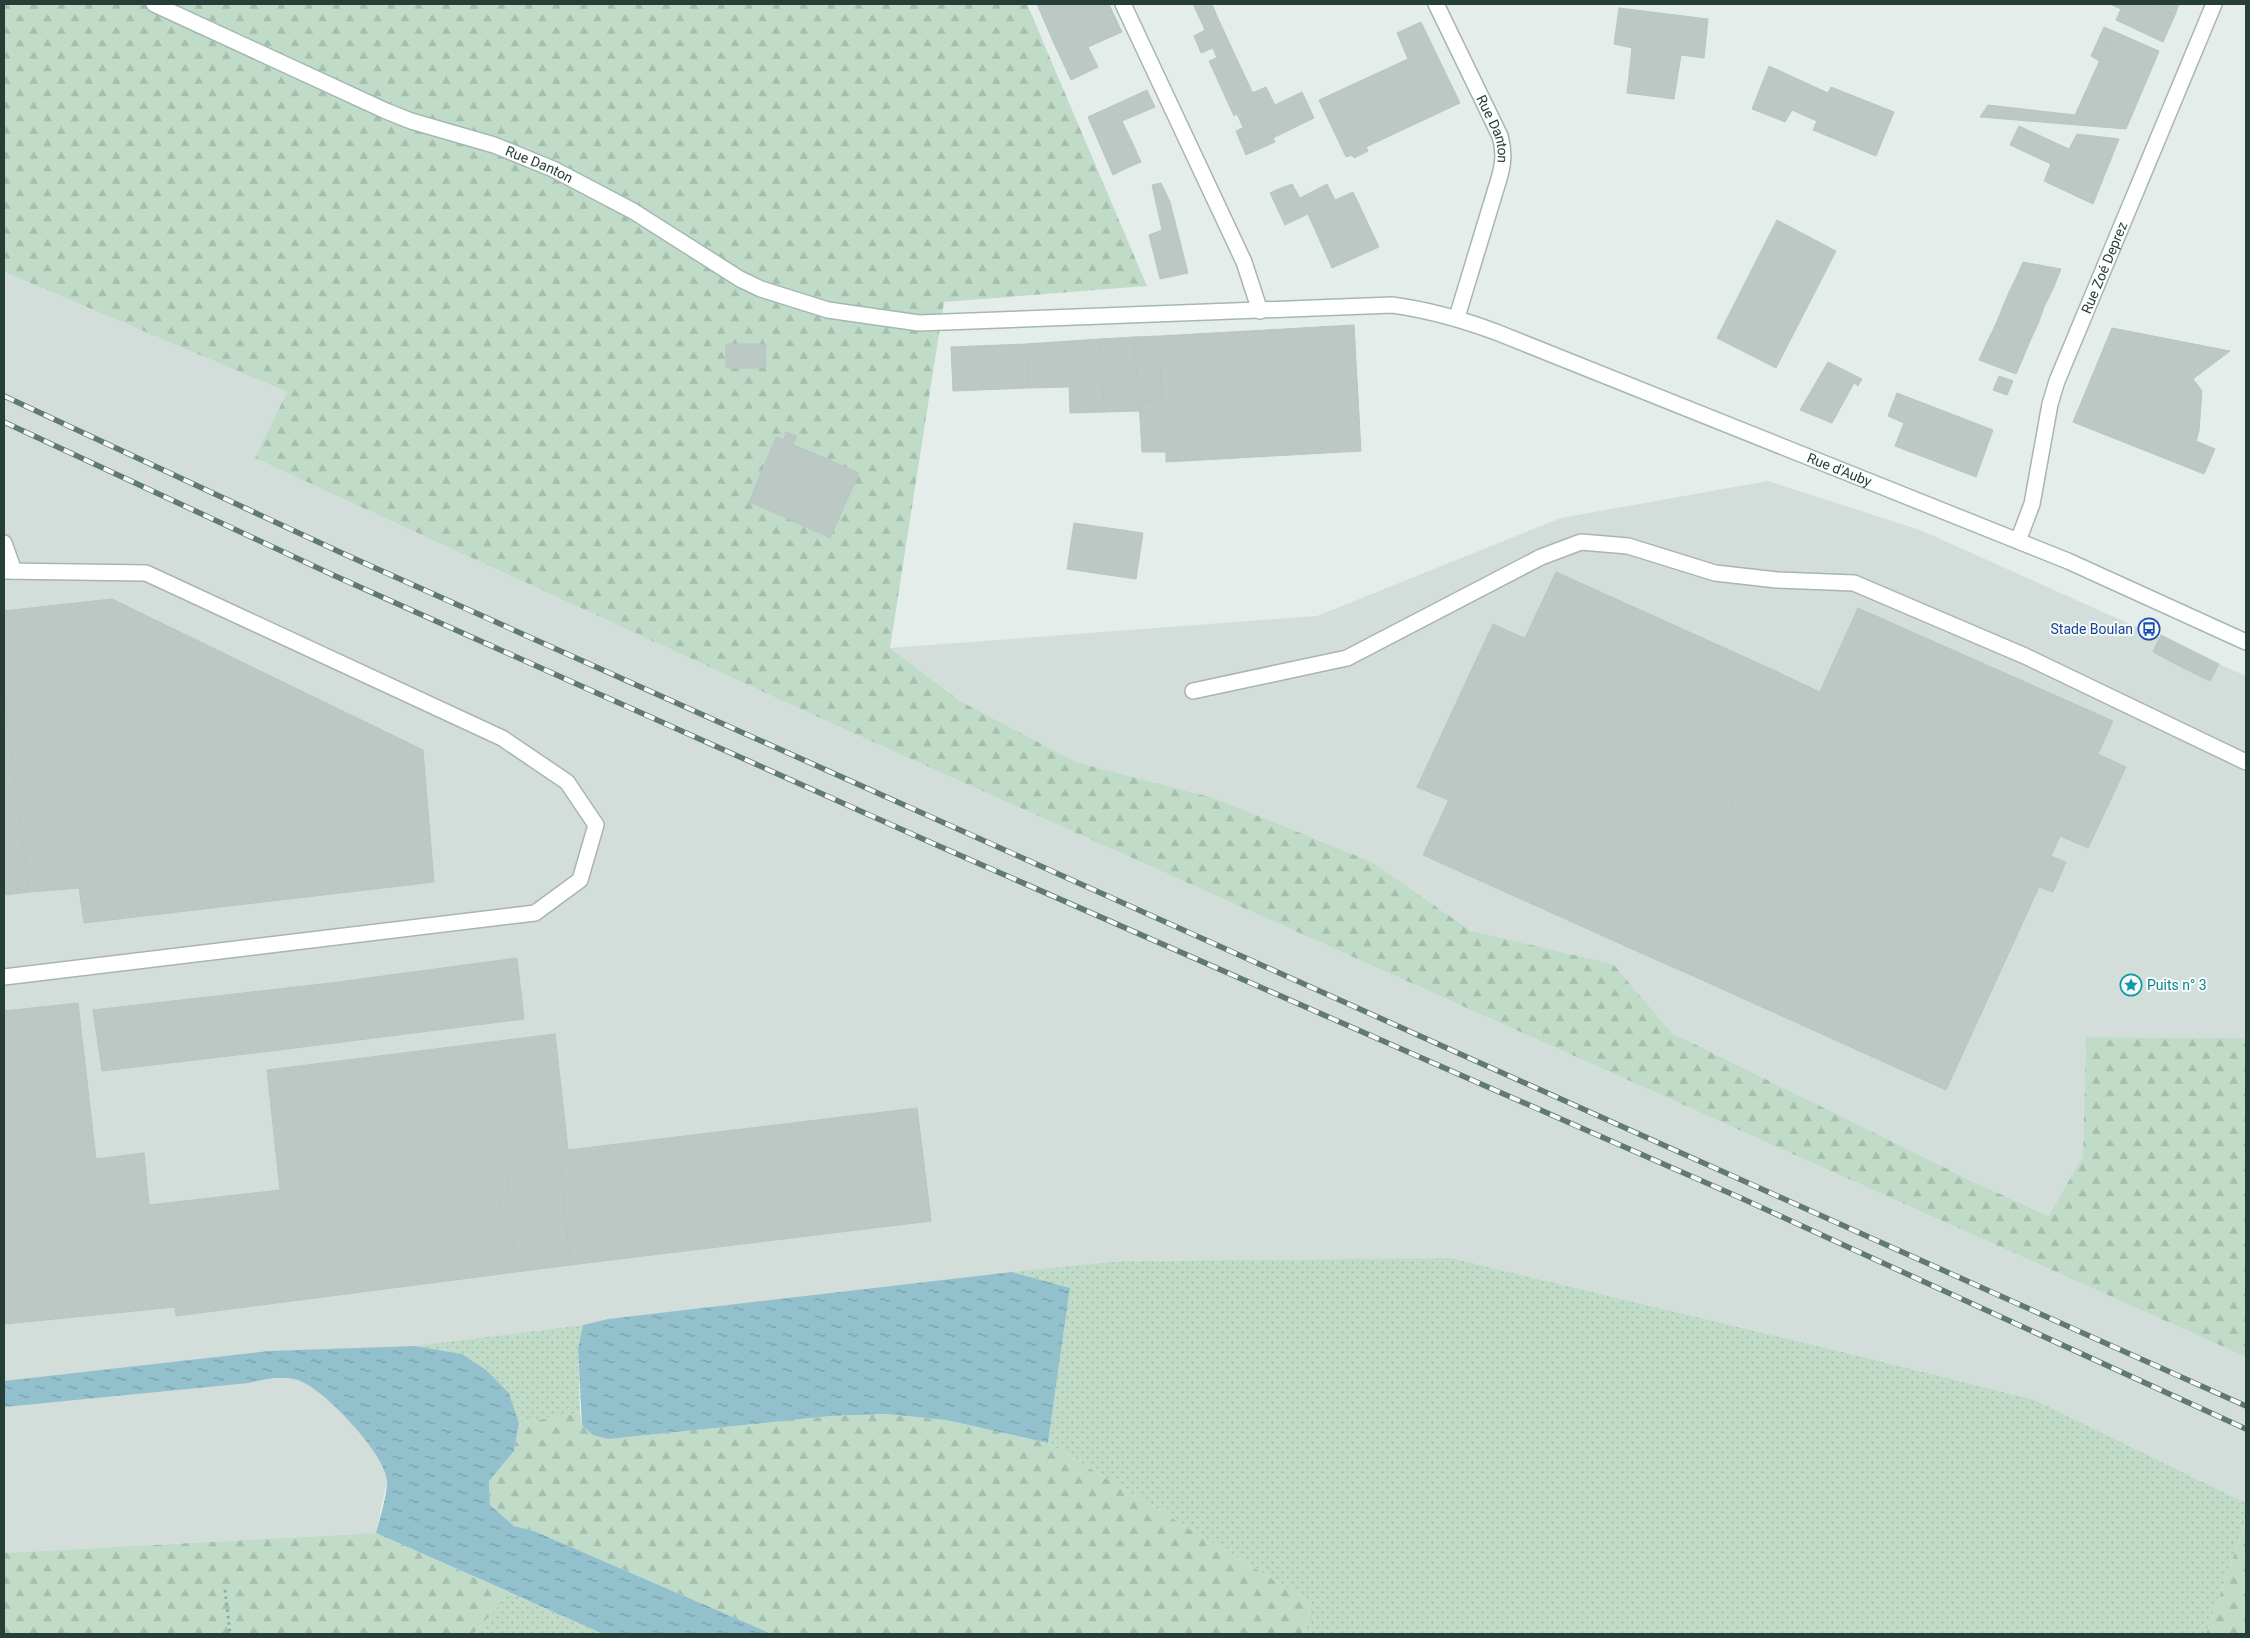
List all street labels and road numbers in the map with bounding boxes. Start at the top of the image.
street label: Rue Danton [1473,92,1511,164]
street label: Rue Danton [503,143,576,186]
street label: Rue Zoé Deprez [2078,219,2130,316]
street label: Rue d'Auby [1805,449,1874,490]

